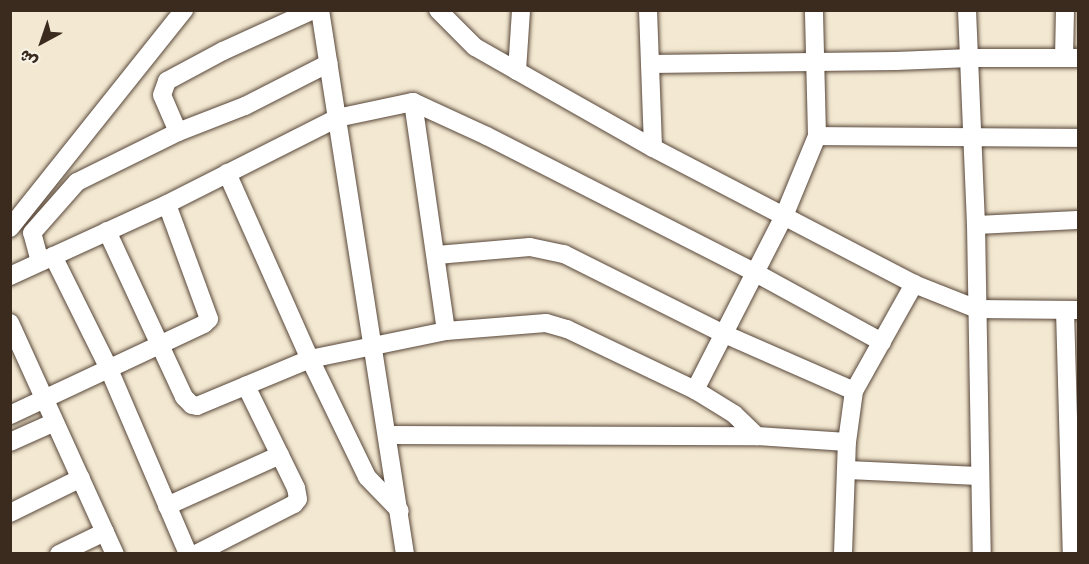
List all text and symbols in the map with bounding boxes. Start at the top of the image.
north arrow [12,12,72,72]
text: ش [17,43,43,69]

